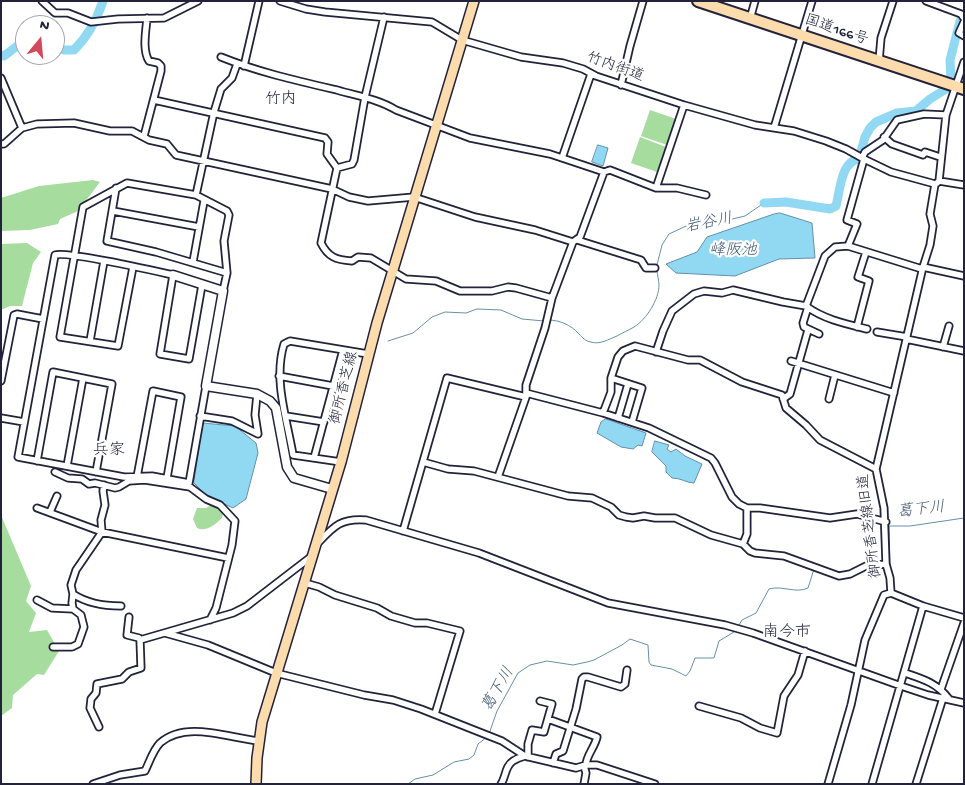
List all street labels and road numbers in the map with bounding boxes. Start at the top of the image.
street label: 国道166号 [802,12,870,50]
street label: 竹内街道 [584,49,646,87]
street label: 御所香芝線 [327,349,363,427]
street label: 御所香芝線旧道 [856,473,886,579]

